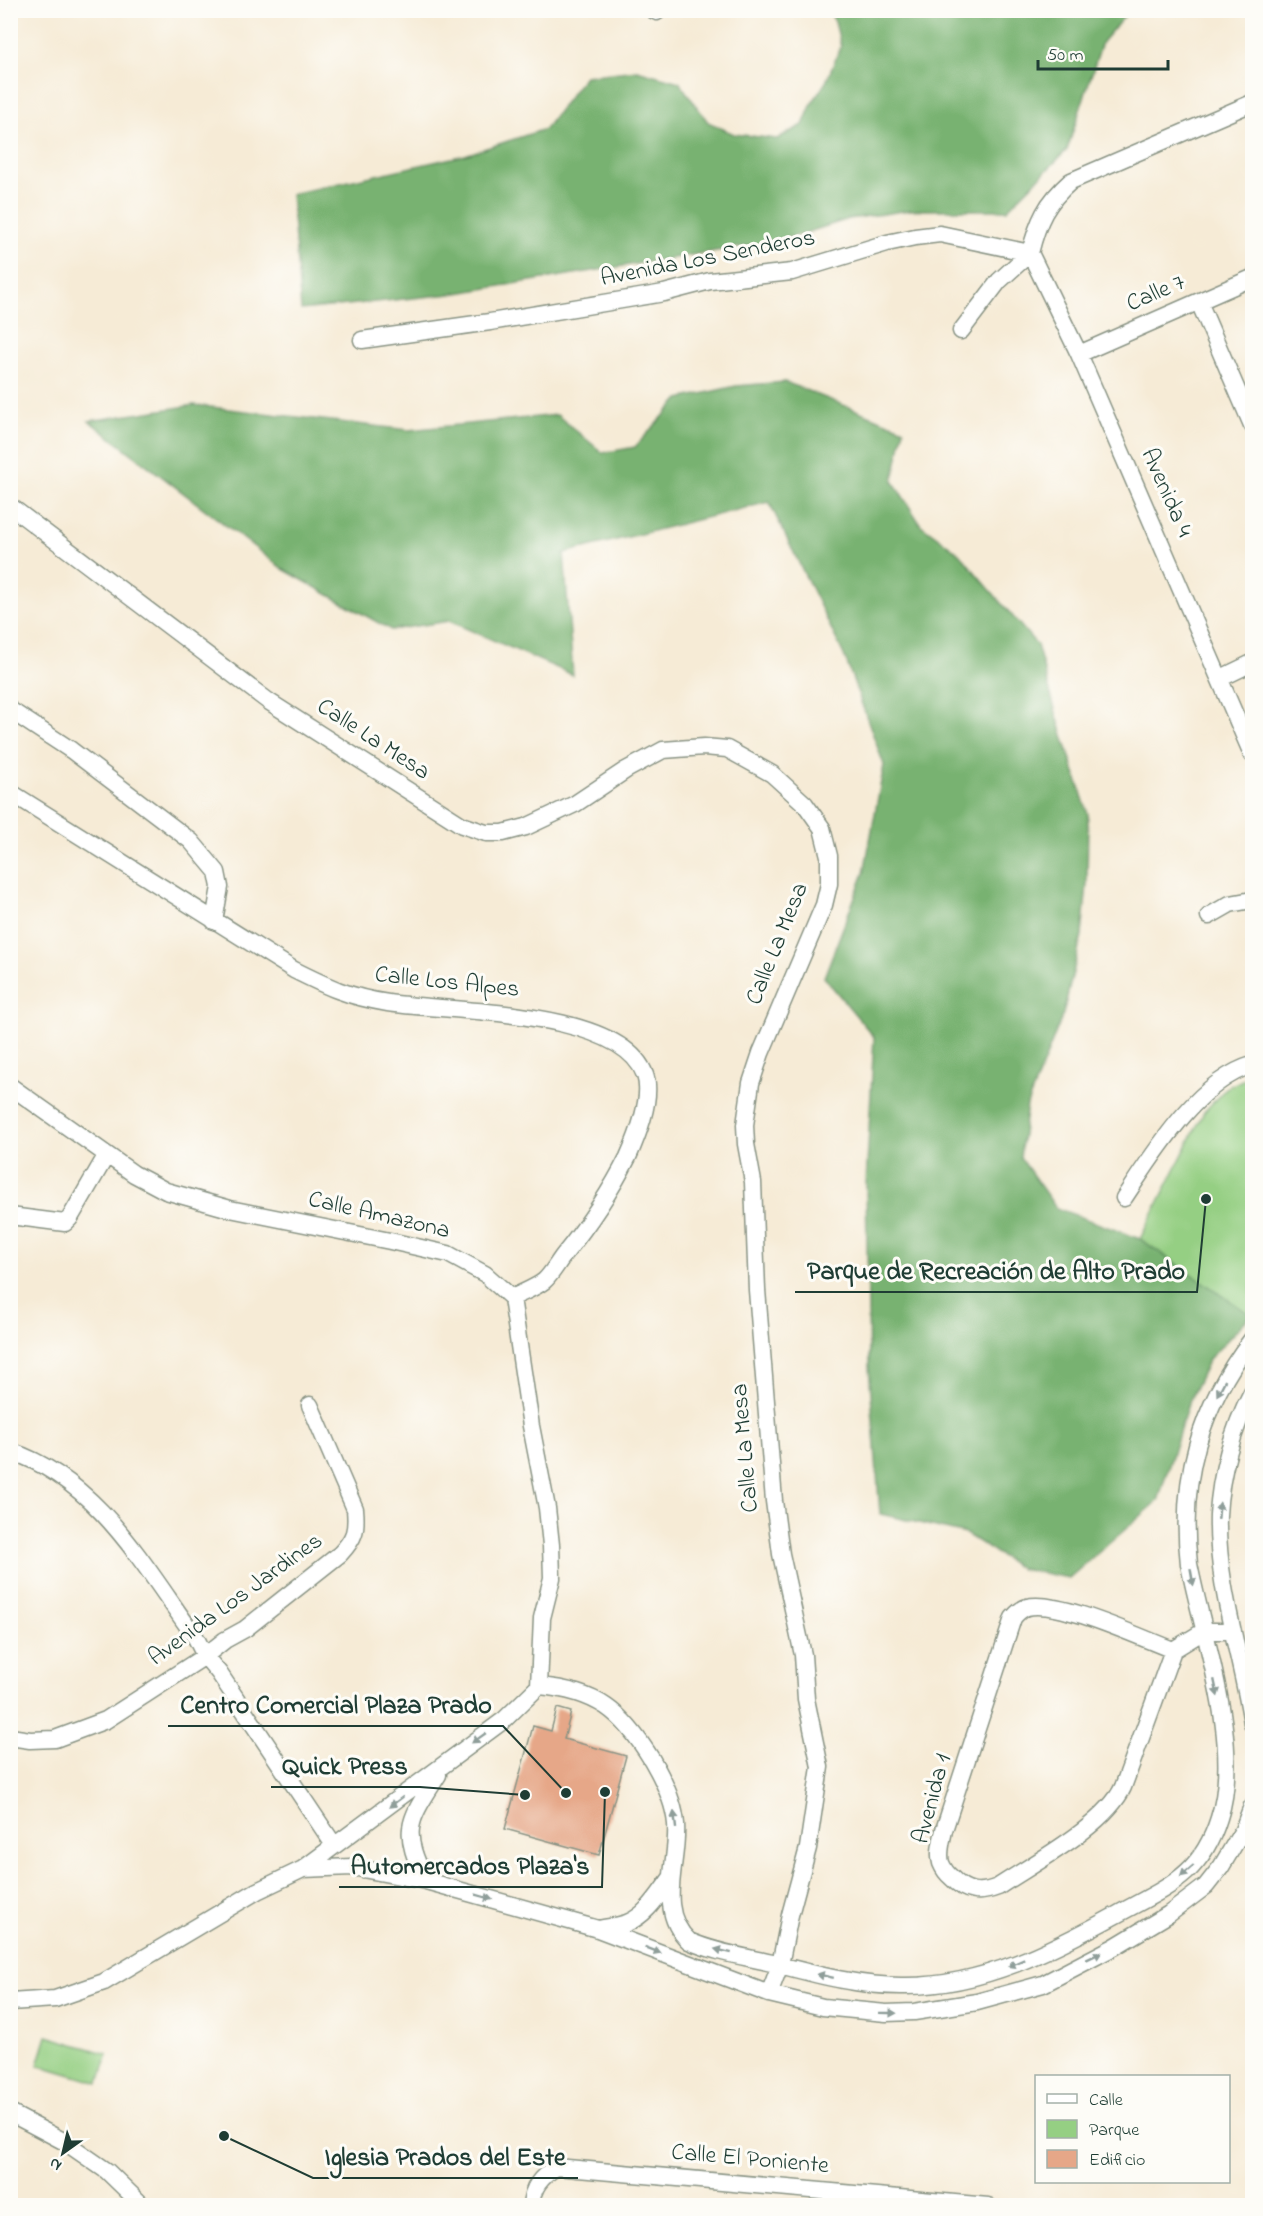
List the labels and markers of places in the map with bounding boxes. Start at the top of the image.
callout: Parque de Recreación de Alto Prado [795,1248,1197,1292]
callout: Centro Comercial Plaza Prado [168,1682,503,1726]
callout: Quick Press [271,1743,420,1787]
callout: Automercados Plaza's [339,1843,602,1887]
callout: Iglesia Prados del Este [313,2134,578,2178]

